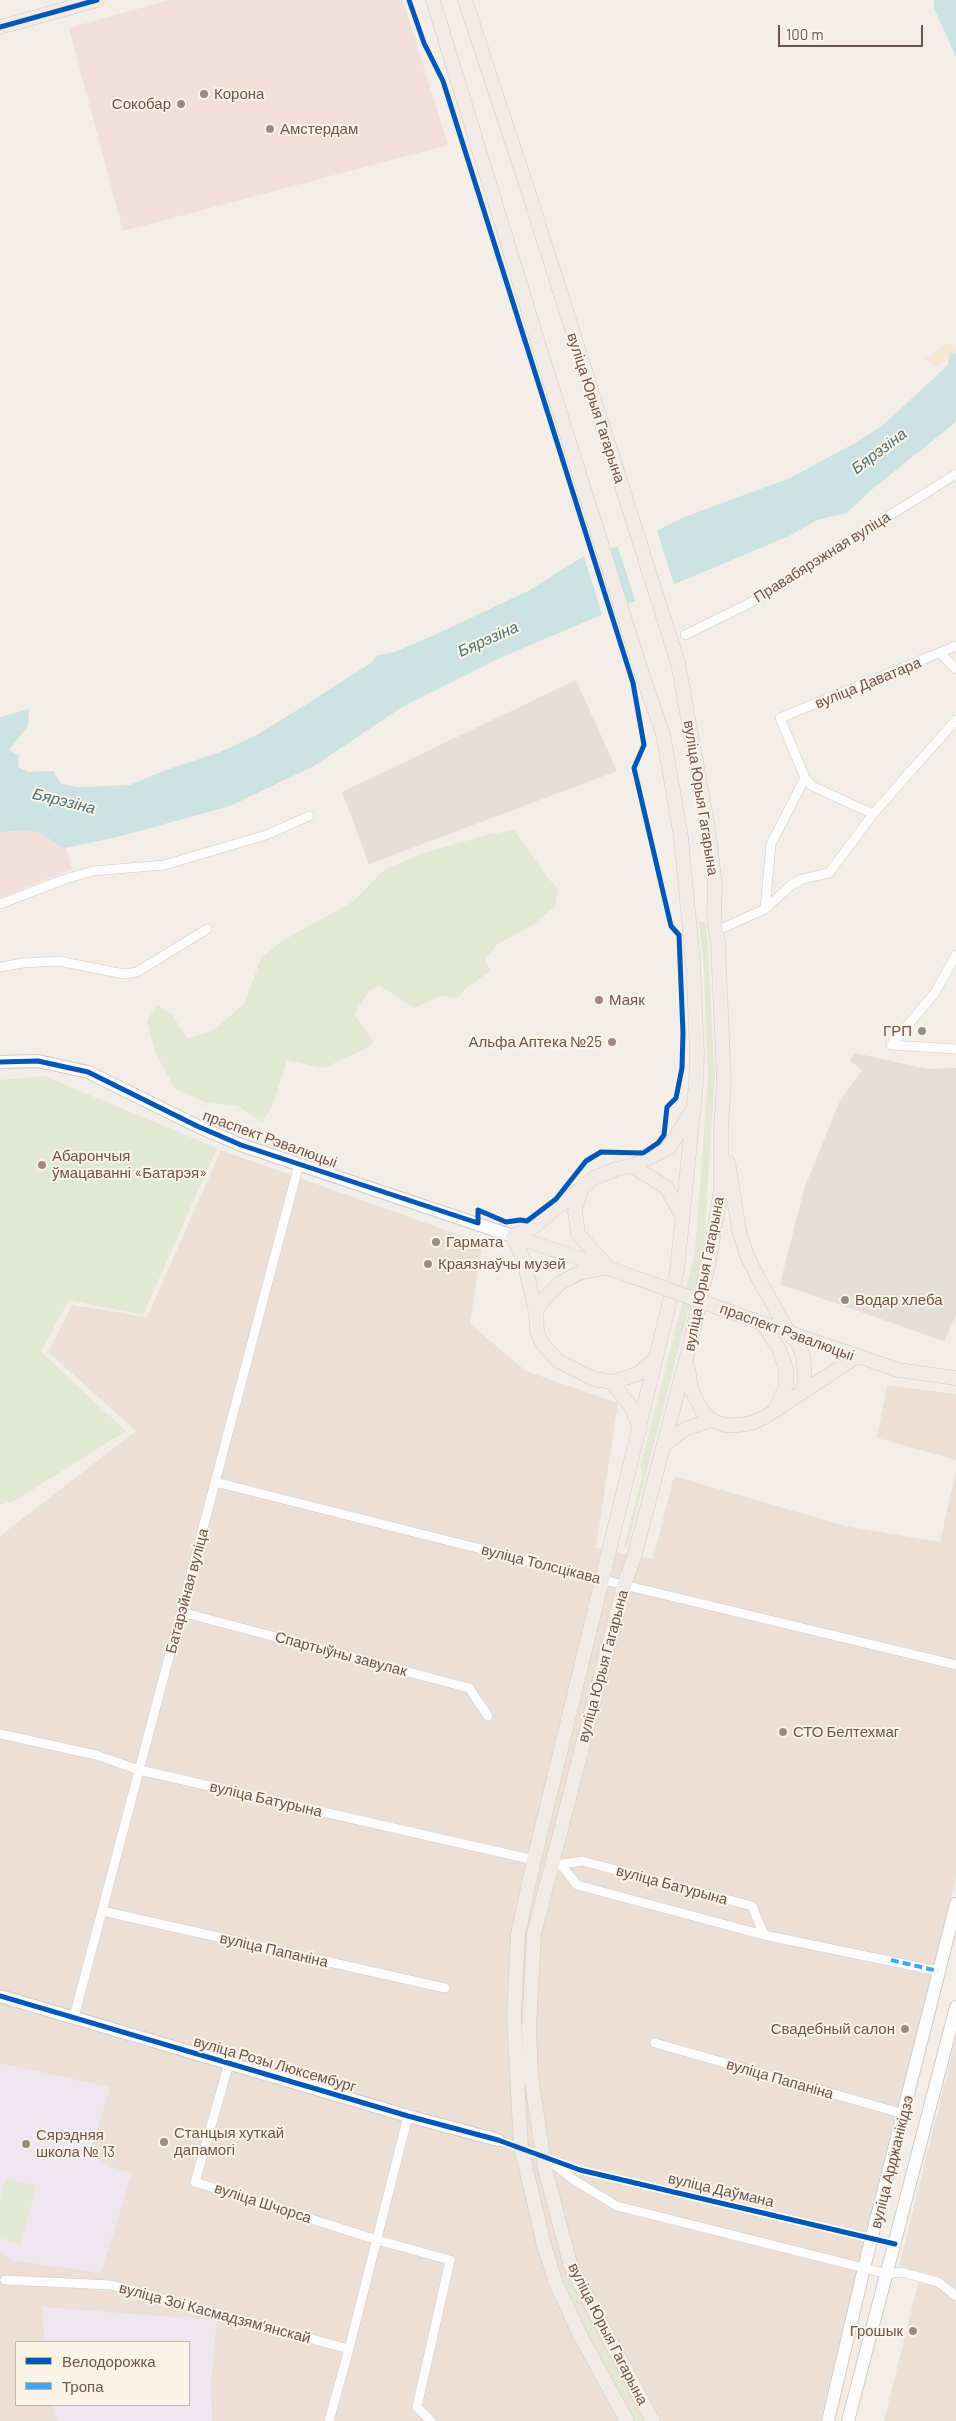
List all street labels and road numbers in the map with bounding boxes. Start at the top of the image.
street label: вуліца Юрыя Гагарына [563,331,629,485]
street label: Правабярэжная вуліца [750,508,894,606]
street label: вуліца Даватара [812,654,924,712]
street label: вуліца Юрыя Гагарына [680,719,722,877]
street label: праспект Рэвалюцыі [200,1106,340,1172]
street label: вуліца Юрыя Гагарына [680,1195,728,1353]
street label: праспект Рэвалюцыі [717,1299,857,1365]
street label: Батарэйная вуліца [162,1526,212,1656]
street label: вуліца Толсцікава [479,1540,603,1588]
street label: вуліца Юрыя Гагарына [574,1588,632,1744]
street label: Спартыўны завулак [273,1628,409,1680]
street label: вуліца Батурына [208,1777,324,1821]
street label: вуліца Батурына [614,1861,730,1909]
street label: вуліца Папаніна [218,1929,330,1971]
street label: вуліца Розы Люксембург [192,2032,358,2096]
street label: вуліца Папаніна [724,2055,836,2103]
street label: вуліца Арджанікідзэ [867,2093,917,2231]
street label: вуліца Даўмана [666,2169,776,2211]
street label: вуліца Шчорса [212,2179,314,2227]
street label: вуліца Юрыя Гагарына [564,2260,652,2408]
street label: вуліца Зоі Касмадзямʼянскай [117,2279,313,2347]

